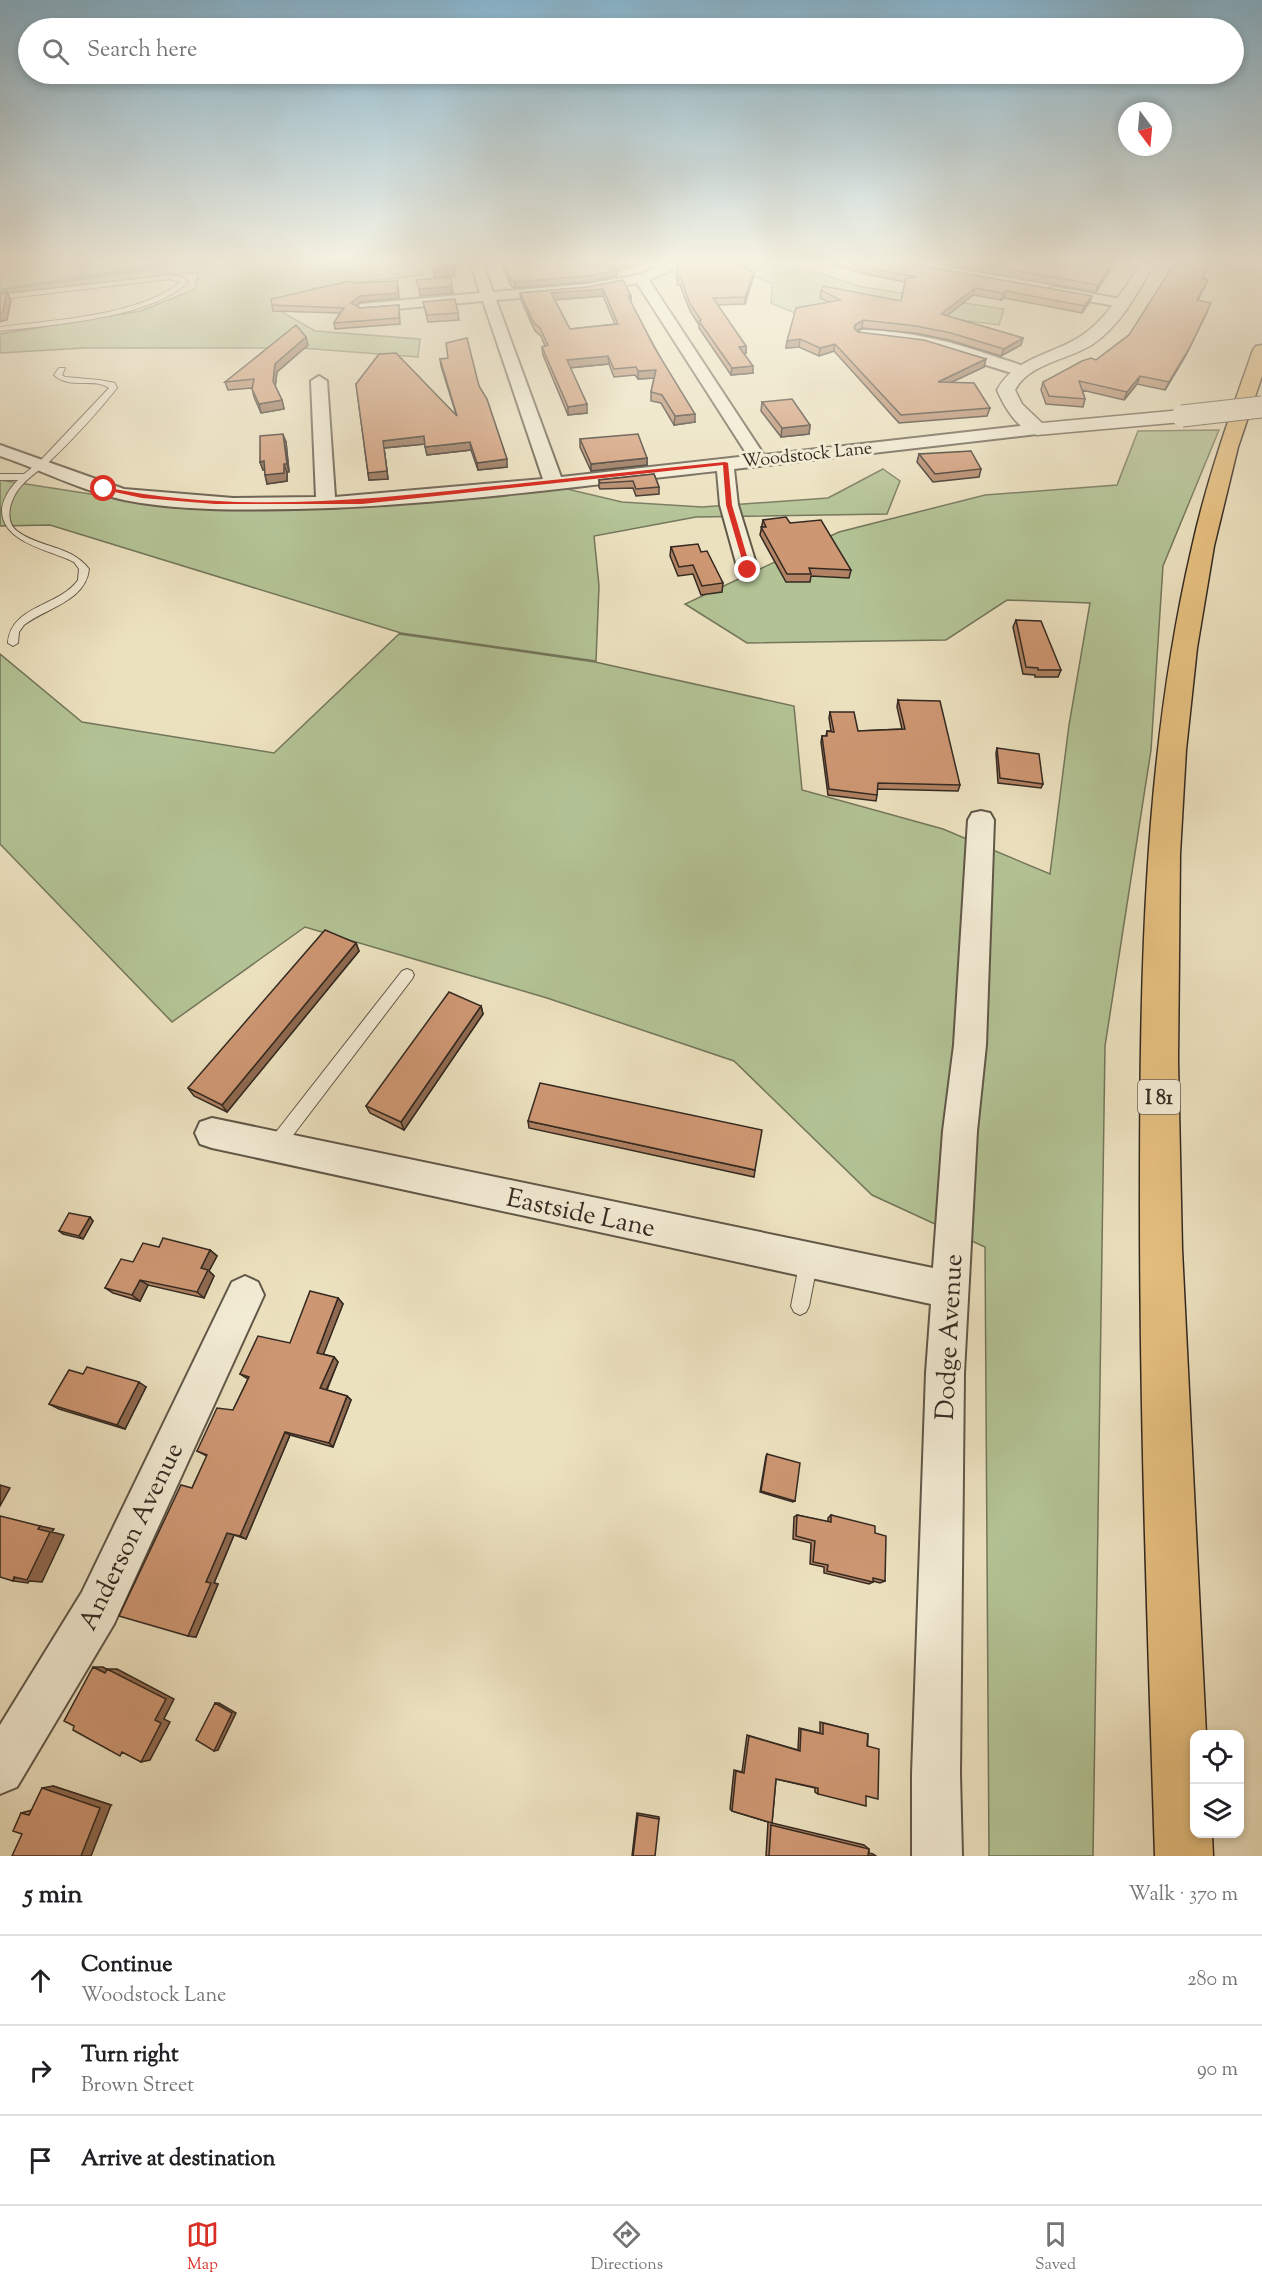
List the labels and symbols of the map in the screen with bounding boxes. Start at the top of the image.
north arrow [1118,102,1172,156]
street label: Woodstock Lane [741,436,874,476]
route start [90,475,116,501]
route end [734,556,760,582]
road number: I 81 [1138,1080,1180,1114]
street label: Eastside Lane [503,1181,658,1248]
street label: Dodge Avenue [928,1253,973,1421]
street label: Anderson Avenue [71,1437,194,1637]

